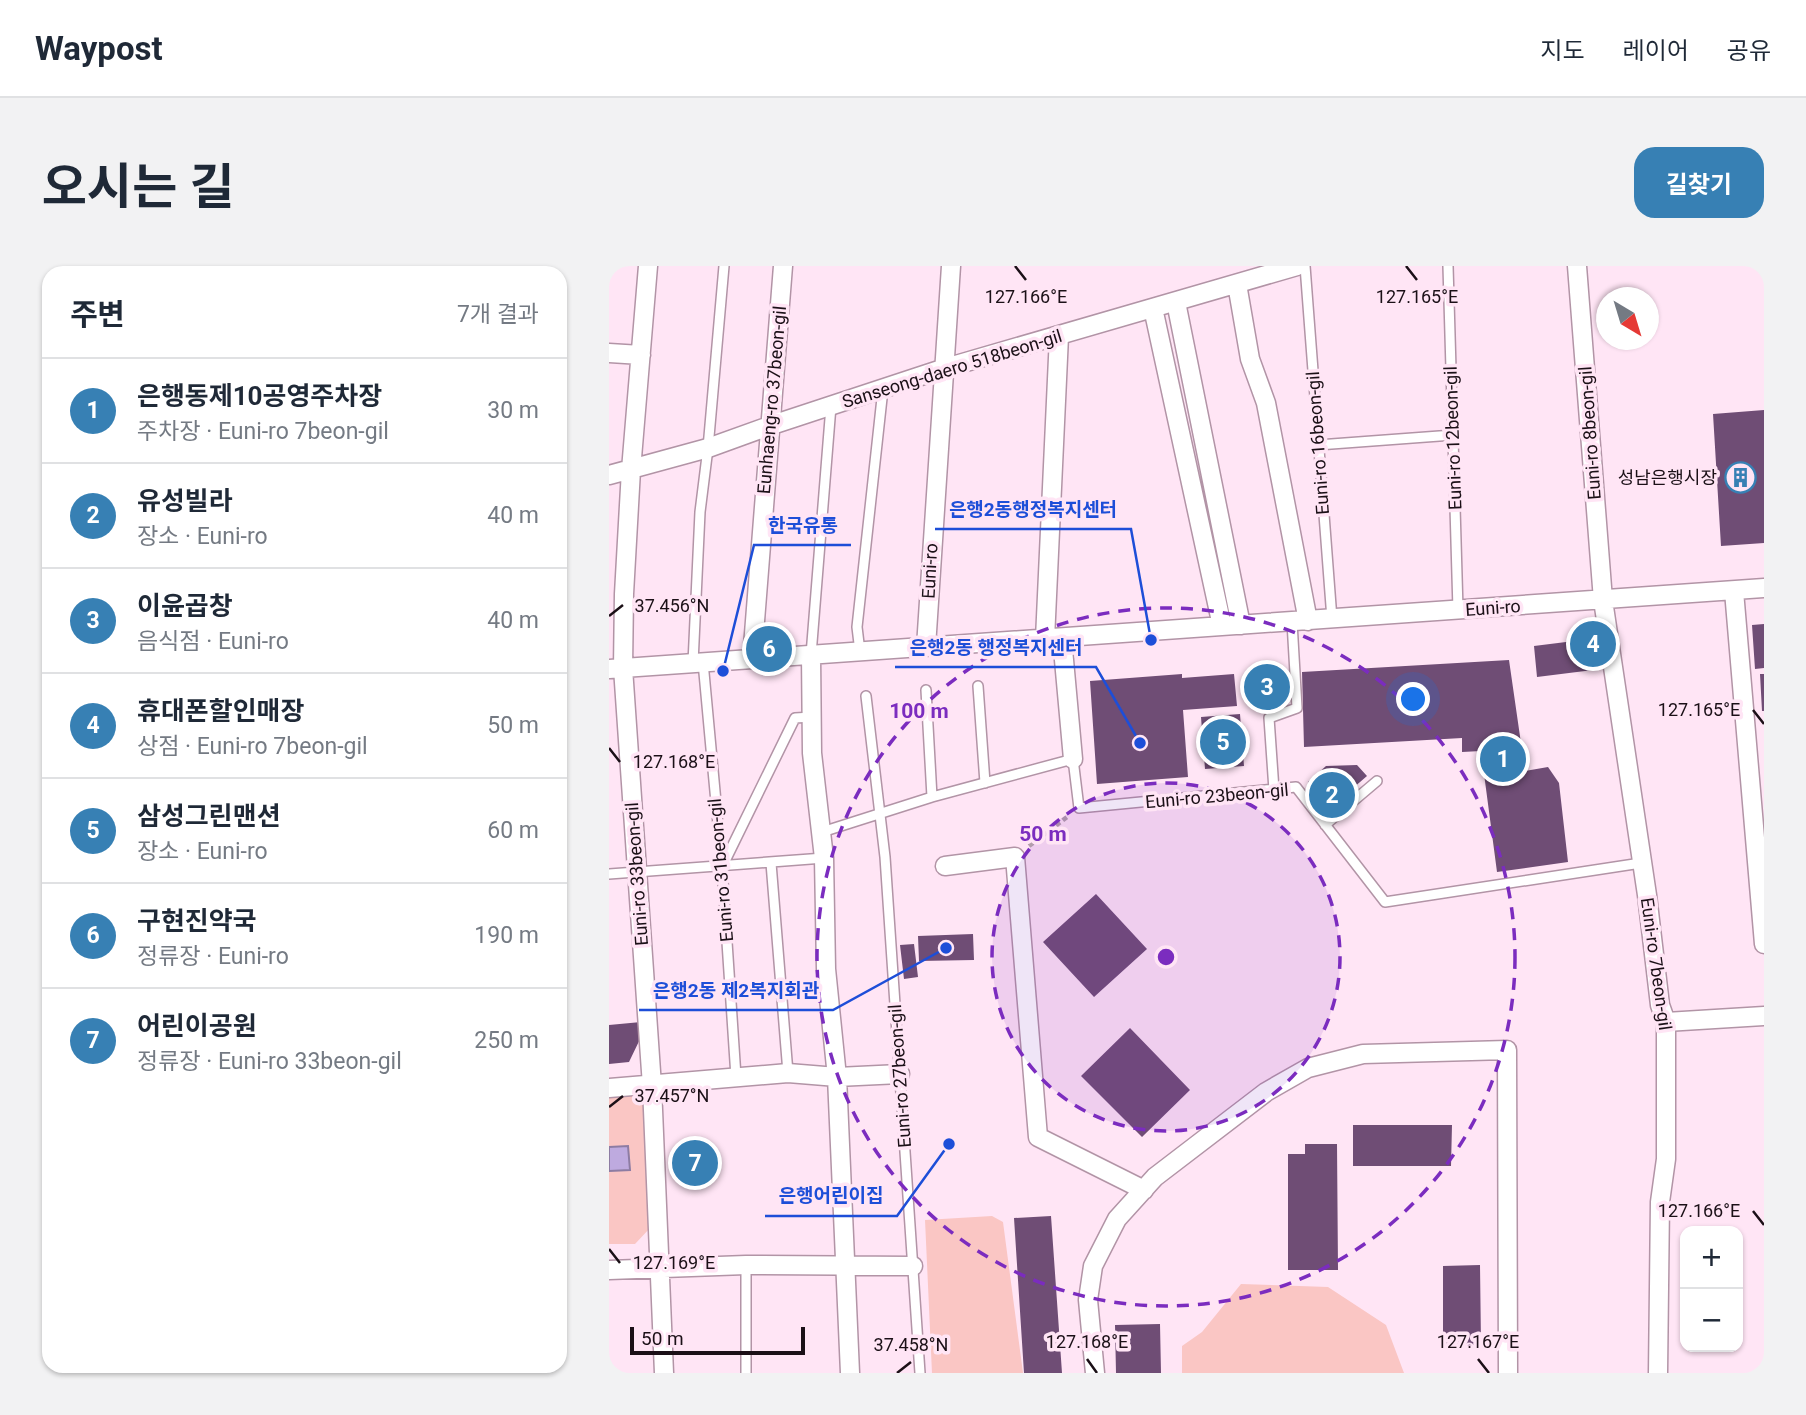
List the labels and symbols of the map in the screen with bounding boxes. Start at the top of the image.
text: 127.166°E [985,286,1067,307]
text: 127.165°E [1376,286,1458,307]
north arrow [1596,287,1659,350]
street label: Eunhaeng-ro 37beon-gil [753,305,790,495]
street label: Sanseong-daero 518beon-gil [839,325,1064,412]
street label: Euni-ro 12beon-gil [1439,366,1466,510]
street label: Euni-ro 8beon-gil [1574,366,1605,500]
street label: Euni-ro 16beon-gil [1302,371,1333,516]
building icon: 성남은행시장 [1723,461,1757,495]
place label: 성남은행시장 [1618,467,1717,488]
callout: 은행2동행정복지센터 [935,489,1131,529]
text: 은행2동행정복지센터 [949,498,1117,521]
callout: 한국유통 [754,505,851,545]
text: 한국유통 [768,514,838,537]
street label: Euni-ro [918,543,941,599]
text: 37.456°N [635,595,709,616]
street label: Euni-ro [1465,595,1521,620]
pin: 4 [1570,618,1616,670]
pin: 6 [746,623,792,675]
callout: 은행2동 행정복지센터 [895,627,1096,667]
text: 은행2동 행정복지센터 [910,636,1082,659]
pin: 3 [1244,661,1290,713]
your location [1396,682,1430,716]
text: 100 m [889,699,949,723]
text: 127.165°E [1658,699,1740,720]
pin: 5 [1200,716,1246,768]
pin: 1 [1480,733,1526,785]
text: 127.168°E [633,751,715,772]
pin: 2 [1309,769,1355,821]
street label: Euni-ro 23beon-gil [1144,779,1290,812]
street label: Euni-ro 31beon-gil [704,797,737,943]
street label: Euni-ro 33beon-gil [621,802,652,947]
text: 50 m [1019,822,1067,846]
street label: Euni-ro 7beon-gil [1637,896,1676,1032]
centre of rings [1154,945,1178,969]
callout: 은행2동 제2복지회관 [639,970,833,1010]
text: 은행2동 제2복지회관 [653,979,820,1002]
street label: Euni-ro 27beon-gil [884,1004,915,1149]
text: 37.457°N [635,1085,709,1106]
pin: 7 [672,1137,718,1189]
callout: 은행어린이집 [765,1176,897,1216]
text: 은행어린이집 [779,1184,883,1207]
text: 127.166°E [1658,1200,1740,1221]
text: 127.169°E [633,1252,715,1273]
scale bar [630,1324,805,1356]
text: 127.168°E [1046,1331,1128,1352]
text: 127.167°E [1437,1331,1519,1352]
text: 37.458°N [874,1334,948,1355]

